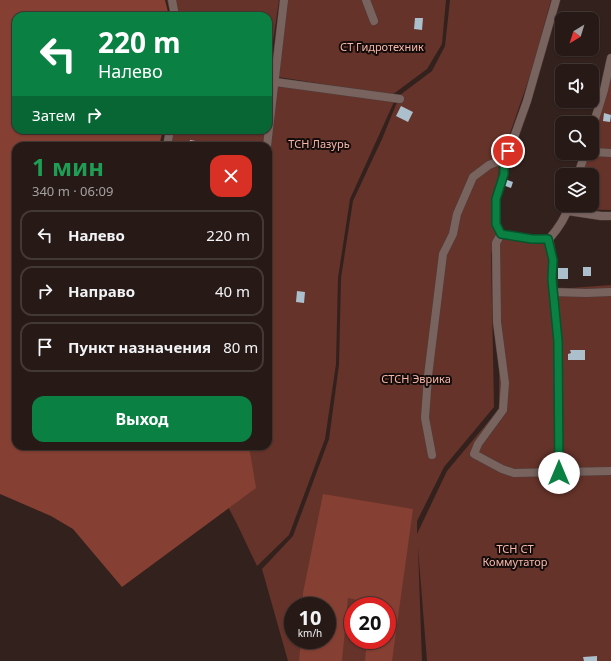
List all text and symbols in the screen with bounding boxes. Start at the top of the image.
north arrow [555,12,599,56]
map controls [555,12,599,212]
text: 220 m [98,23,181,61]
icon: left [32,28,84,80]
park label: СТ Гидротехник [340,39,424,54]
text: Налево [98,59,163,83]
button: sound [555,64,599,108]
icon: right [83,104,105,126]
text: Затем [32,105,75,125]
button: search [555,116,599,160]
pin [491,134,525,168]
park label: ТСН Лазурь [288,136,350,151]
icon: arrive [497,140,519,162]
text: 1 мин [32,150,104,183]
button: close [210,155,252,197]
button: layers [555,168,599,212]
text: 340 m · 06:09 [32,182,113,200]
icon: left [34,224,56,246]
text: Налево [68,225,125,245]
text: 220 m [206,225,250,245]
icon: right [34,280,56,302]
text: Направо [68,281,135,301]
text: 40 m [215,281,250,301]
icon: arrive [34,336,56,358]
text: Пункт назначения [68,337,211,357]
text: 80 m [223,337,258,357]
park label: СТСН Эврика [381,371,451,386]
button: Выход [32,396,252,442]
position arrow [538,452,580,494]
park label: ТСН СТ Коммутатор [482,541,548,569]
speed limit sign: 20 [344,597,396,649]
text: 10 [299,604,321,631]
text: km/h [298,626,322,640]

